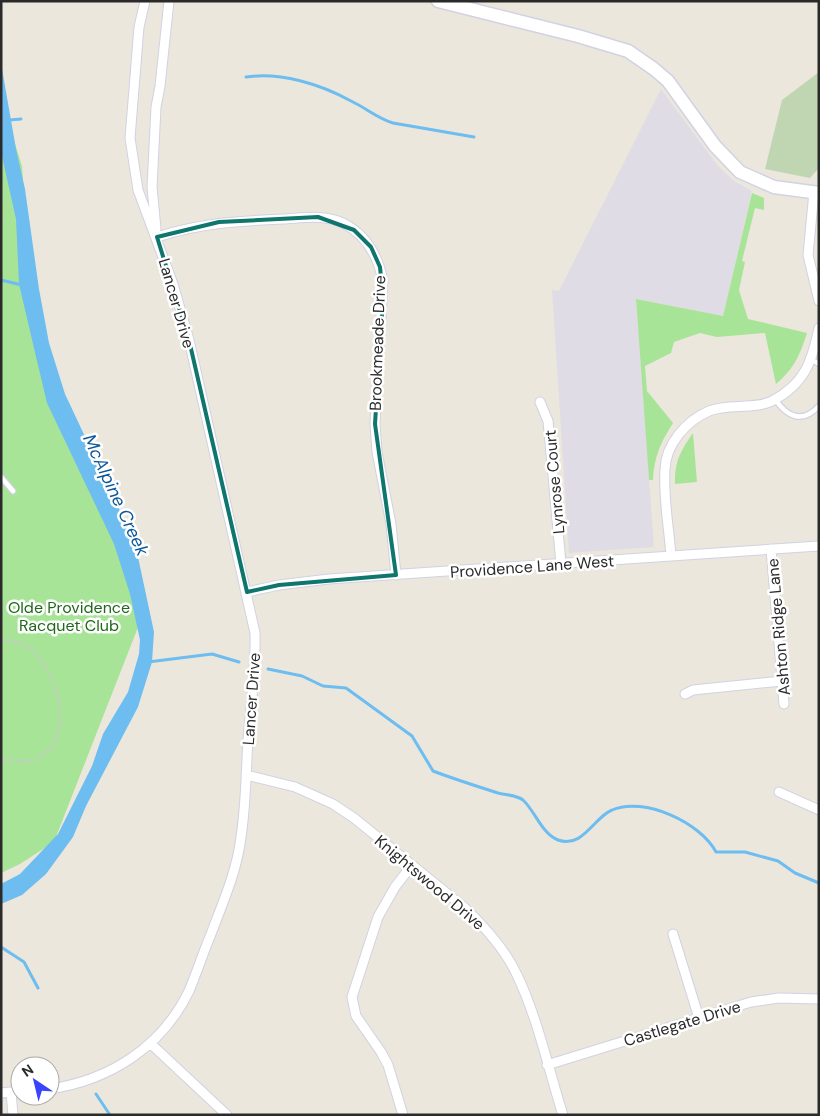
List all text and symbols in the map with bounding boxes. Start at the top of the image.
street label: Lancer Drive [154,256,199,351]
street label: Brookmeade Drive [365,275,390,411]
street label: Lynrose Court [539,429,570,535]
water label: McAlpine Creek [77,430,155,560]
street label: Providence Lane West [449,550,615,583]
street label: Ashton Ridge Lane [762,558,795,696]
park label: Olde Providence Racquet Club [8,597,130,636]
street label: Lancer Drive [238,652,265,746]
street label: Knightswood Drive [370,830,489,935]
street label: Castlegate Drive [621,996,743,1051]
north arrow [10,1056,60,1106]
text: N [18,1060,37,1081]

